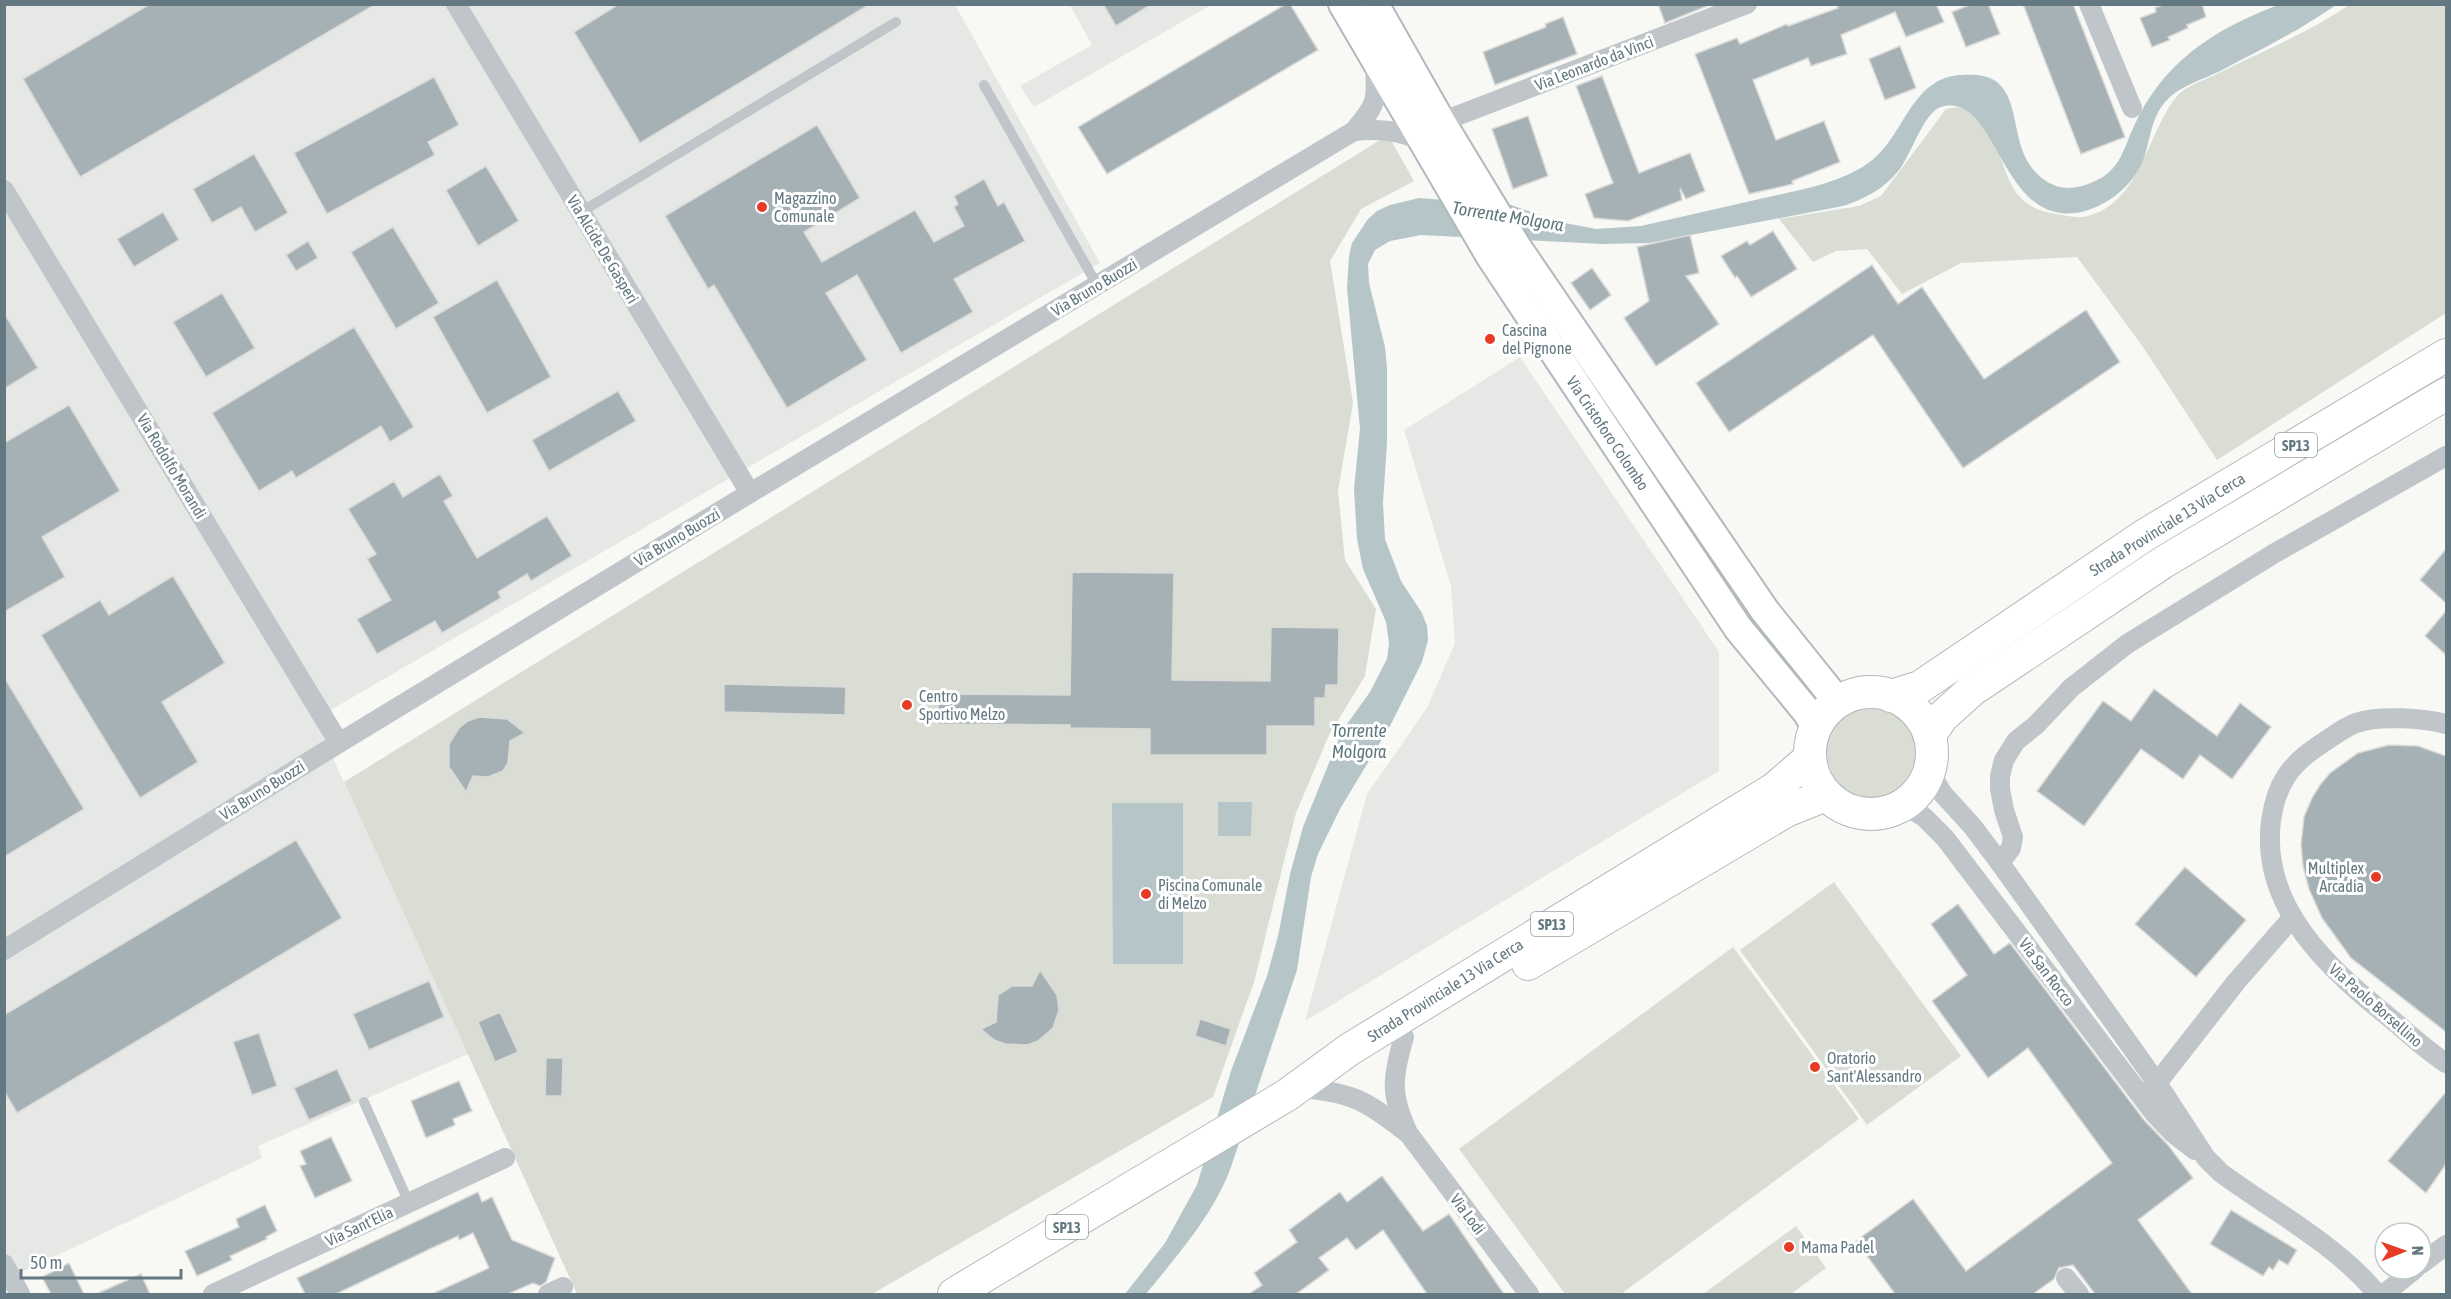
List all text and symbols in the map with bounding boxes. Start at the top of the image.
street label: Via Leonardo da Vinci [1532,32,1656,94]
place label: Magazzino Comunale [774,189,837,225]
street label: Via Alcide De Gasperi [563,192,642,307]
water label: Torrente Molgora [1451,197,1566,235]
marker: Magazzino Comunale [755,200,769,214]
street label: Via Bruno Buozzi [1048,254,1140,320]
place label: Cascina del Pignone [1502,321,1572,358]
marker: Cascina del Pignone [1483,332,1497,346]
street label: Via Cristoforo Colombo [1563,373,1653,493]
street label: Via Rodolfo Morandi [134,410,210,522]
road number: SP13 [2275,433,2317,457]
street label: Strada Provinciale 13 Via Cerca [2086,469,2248,579]
street label: Via Bruno Buozzi [631,504,723,570]
place label: Centro Sportivo Melzo [919,687,1005,724]
marker: Centro Sportivo Melzo [900,698,914,712]
water label: Torrente Molgora [1331,720,1387,762]
street label: Via Bruno Buozzi [216,757,308,823]
place label: Multiplex Arcadia [2308,859,2365,895]
marker: Multiplex Arcadia [2369,870,2383,884]
place label: Piscina Comunale di Melzo [1158,876,1262,912]
marker: Piscina Comunale di Melzo [1139,887,1153,901]
road number: SP13 [1531,912,1573,936]
street label: Strada Provinciale 13 Via Cerca [1364,935,1526,1045]
street label: Via San Rocco [2016,935,2078,1009]
street label: Via Paolo Borsellino [2326,960,2426,1050]
place label: Oratorio Sant'Alessandro [1827,1049,1922,1085]
marker: Oratorio Sant'Alessandro [1808,1060,1822,1074]
street label: Via Lodi [1447,1190,1489,1238]
street label: Via Sant'Elia [322,1203,396,1249]
road number: SP13 [1046,1215,1088,1239]
north arrow [2373,1221,2433,1281]
place label: Mama Padel [1801,1238,1875,1256]
marker: Mama Padel [1782,1240,1796,1254]
scale bar [21,1242,182,1280]
text: N [2409,1246,2427,1256]
text: 50 m [30,1252,62,1273]

